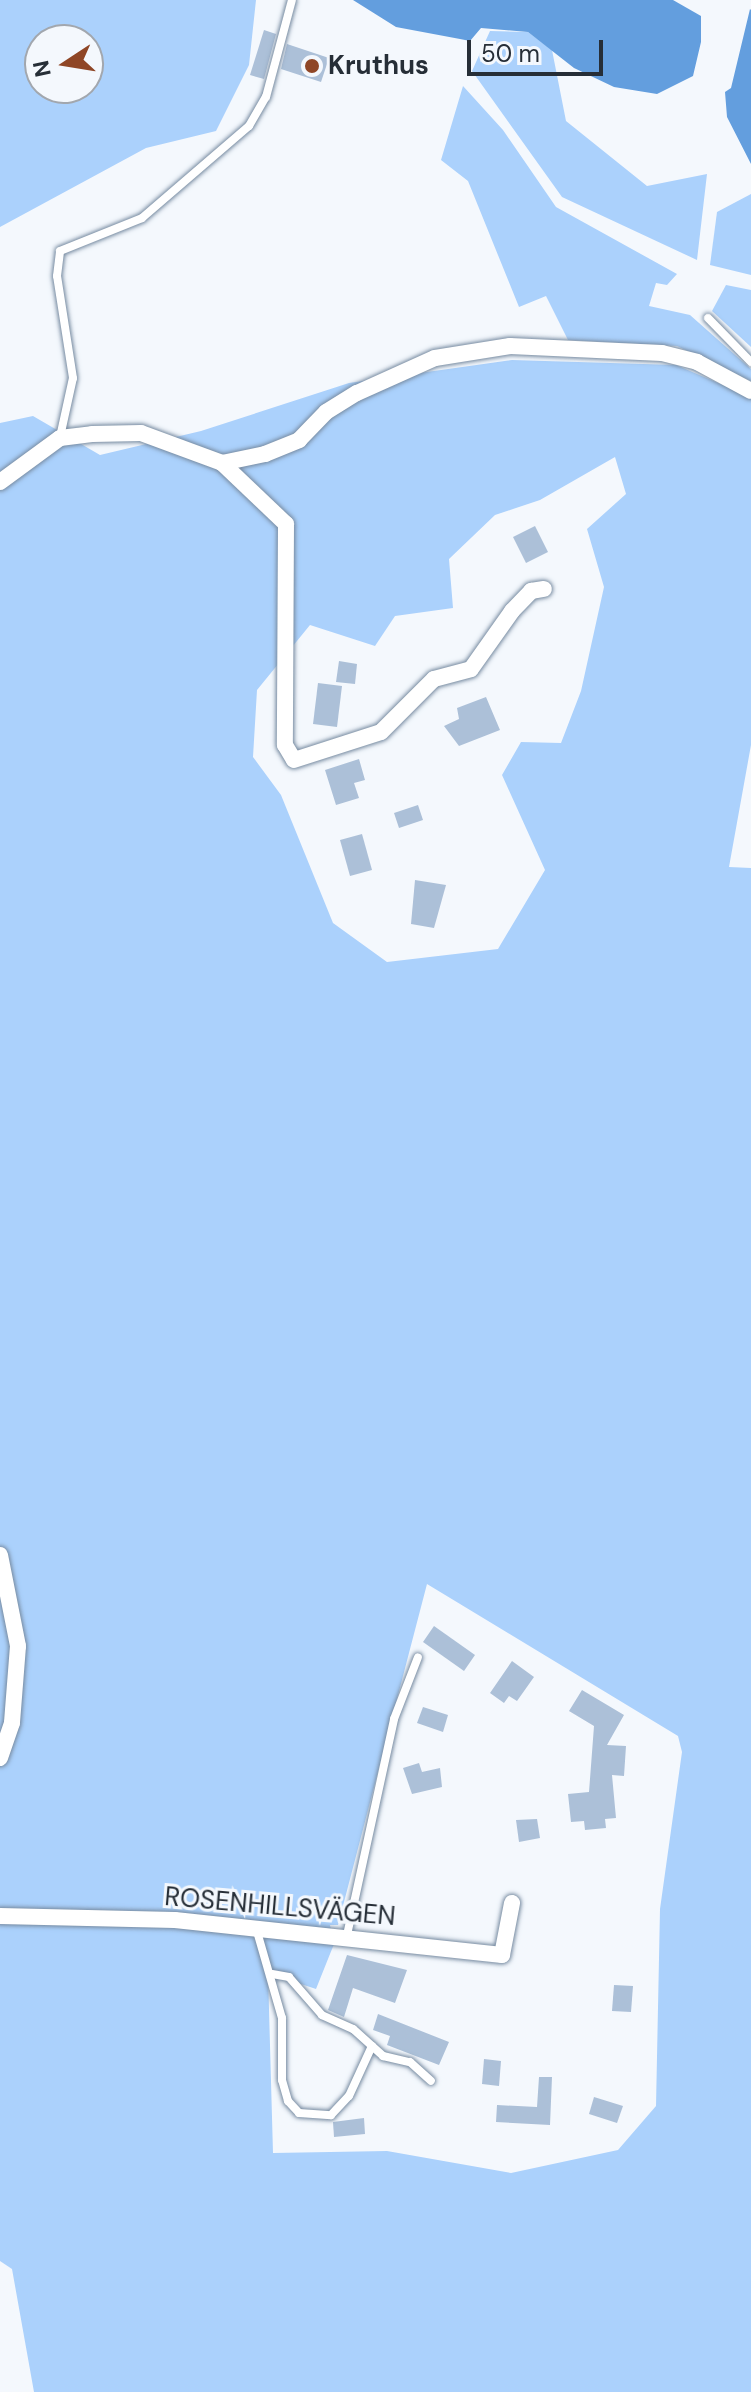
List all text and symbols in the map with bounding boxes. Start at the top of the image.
north arrow [24,24,104,104]
scale bar [471,24,607,74]
text: 50 m [481,38,540,69]
place label: Kruthus [328,50,429,82]
marker: Kruthus [303,57,321,75]
text: N [26,58,58,80]
street label: ROSENHILLSVÄGEN [163,1881,397,1933]

